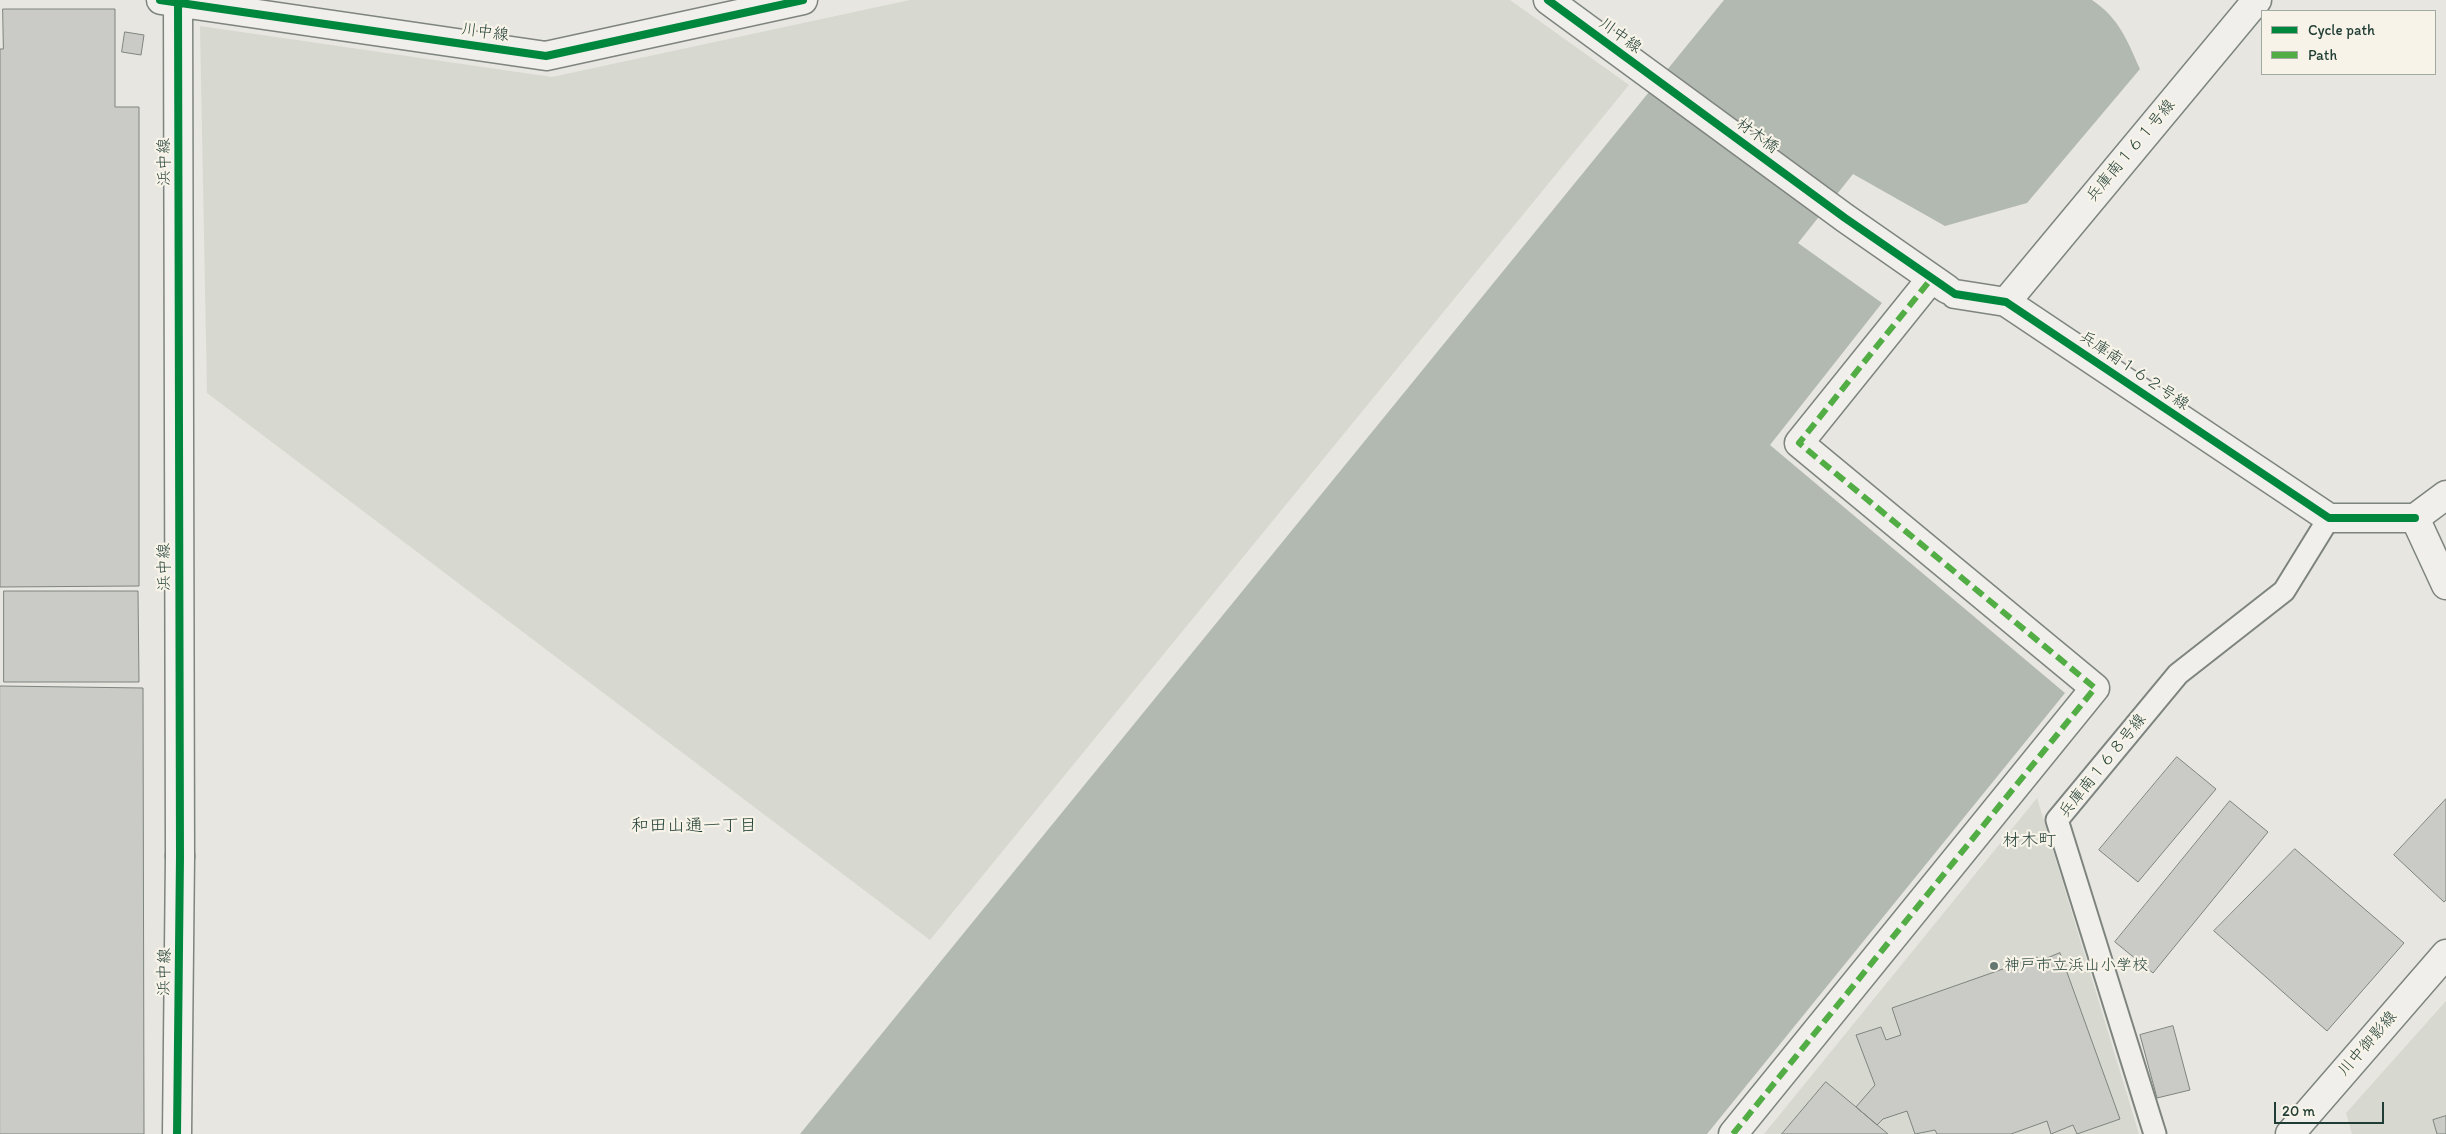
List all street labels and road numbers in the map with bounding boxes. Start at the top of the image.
street label: 川中線 [1595,14,1645,58]
street label: 川中線 [460,20,510,46]
street label: 兵庫南１６１号線 [2083,96,2179,206]
street label: 材木橋 [1732,114,1782,158]
street label: 浜中線 [155,138,175,186]
street label: 兵庫南１６２号線 [2076,327,2192,415]
street label: 浜中線 [155,543,175,591]
street label: 兵庫南１６８号線 [2055,710,2151,822]
street label: 浜中線 [155,948,175,996]
street label: 川中御影線 [2335,1008,2401,1080]

